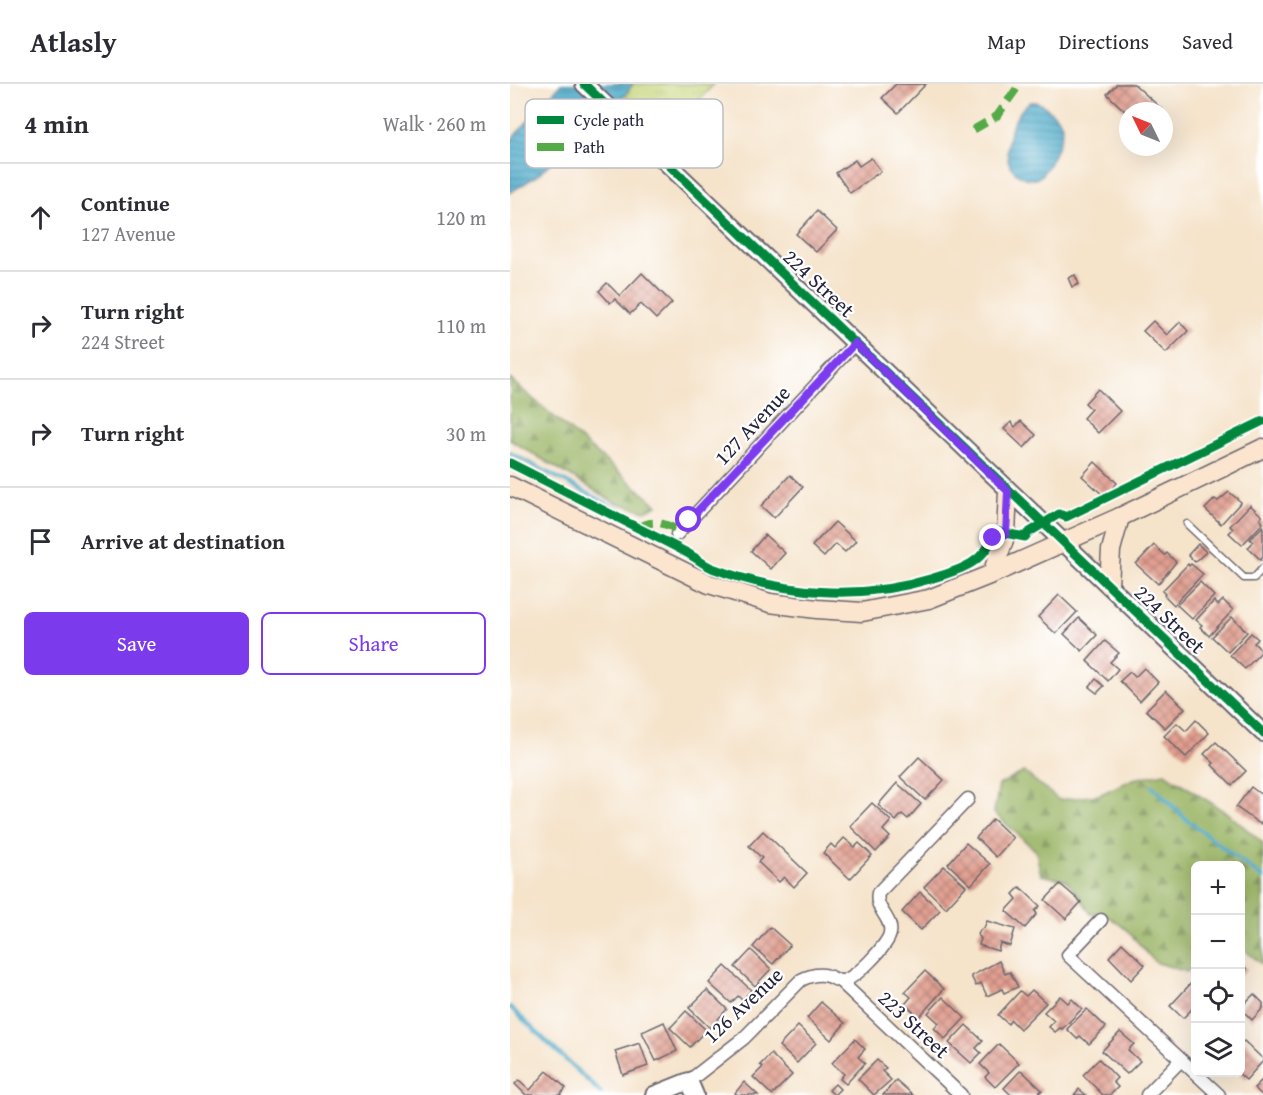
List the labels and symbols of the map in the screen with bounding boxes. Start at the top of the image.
legend [525,99,723,168]
north arrow [1119,102,1173,156]
text: Cycle path [574,108,644,132]
text: Path [574,135,605,159]
street label: 224 Street [776,242,862,325]
street label: 127 Avenue [707,378,797,472]
route start [675,506,701,532]
route end [979,524,1005,550]
street label: 224 Street [1128,577,1213,661]
street label: 126 Avenue [696,960,790,1050]
street label: 223 Street [871,983,957,1066]

